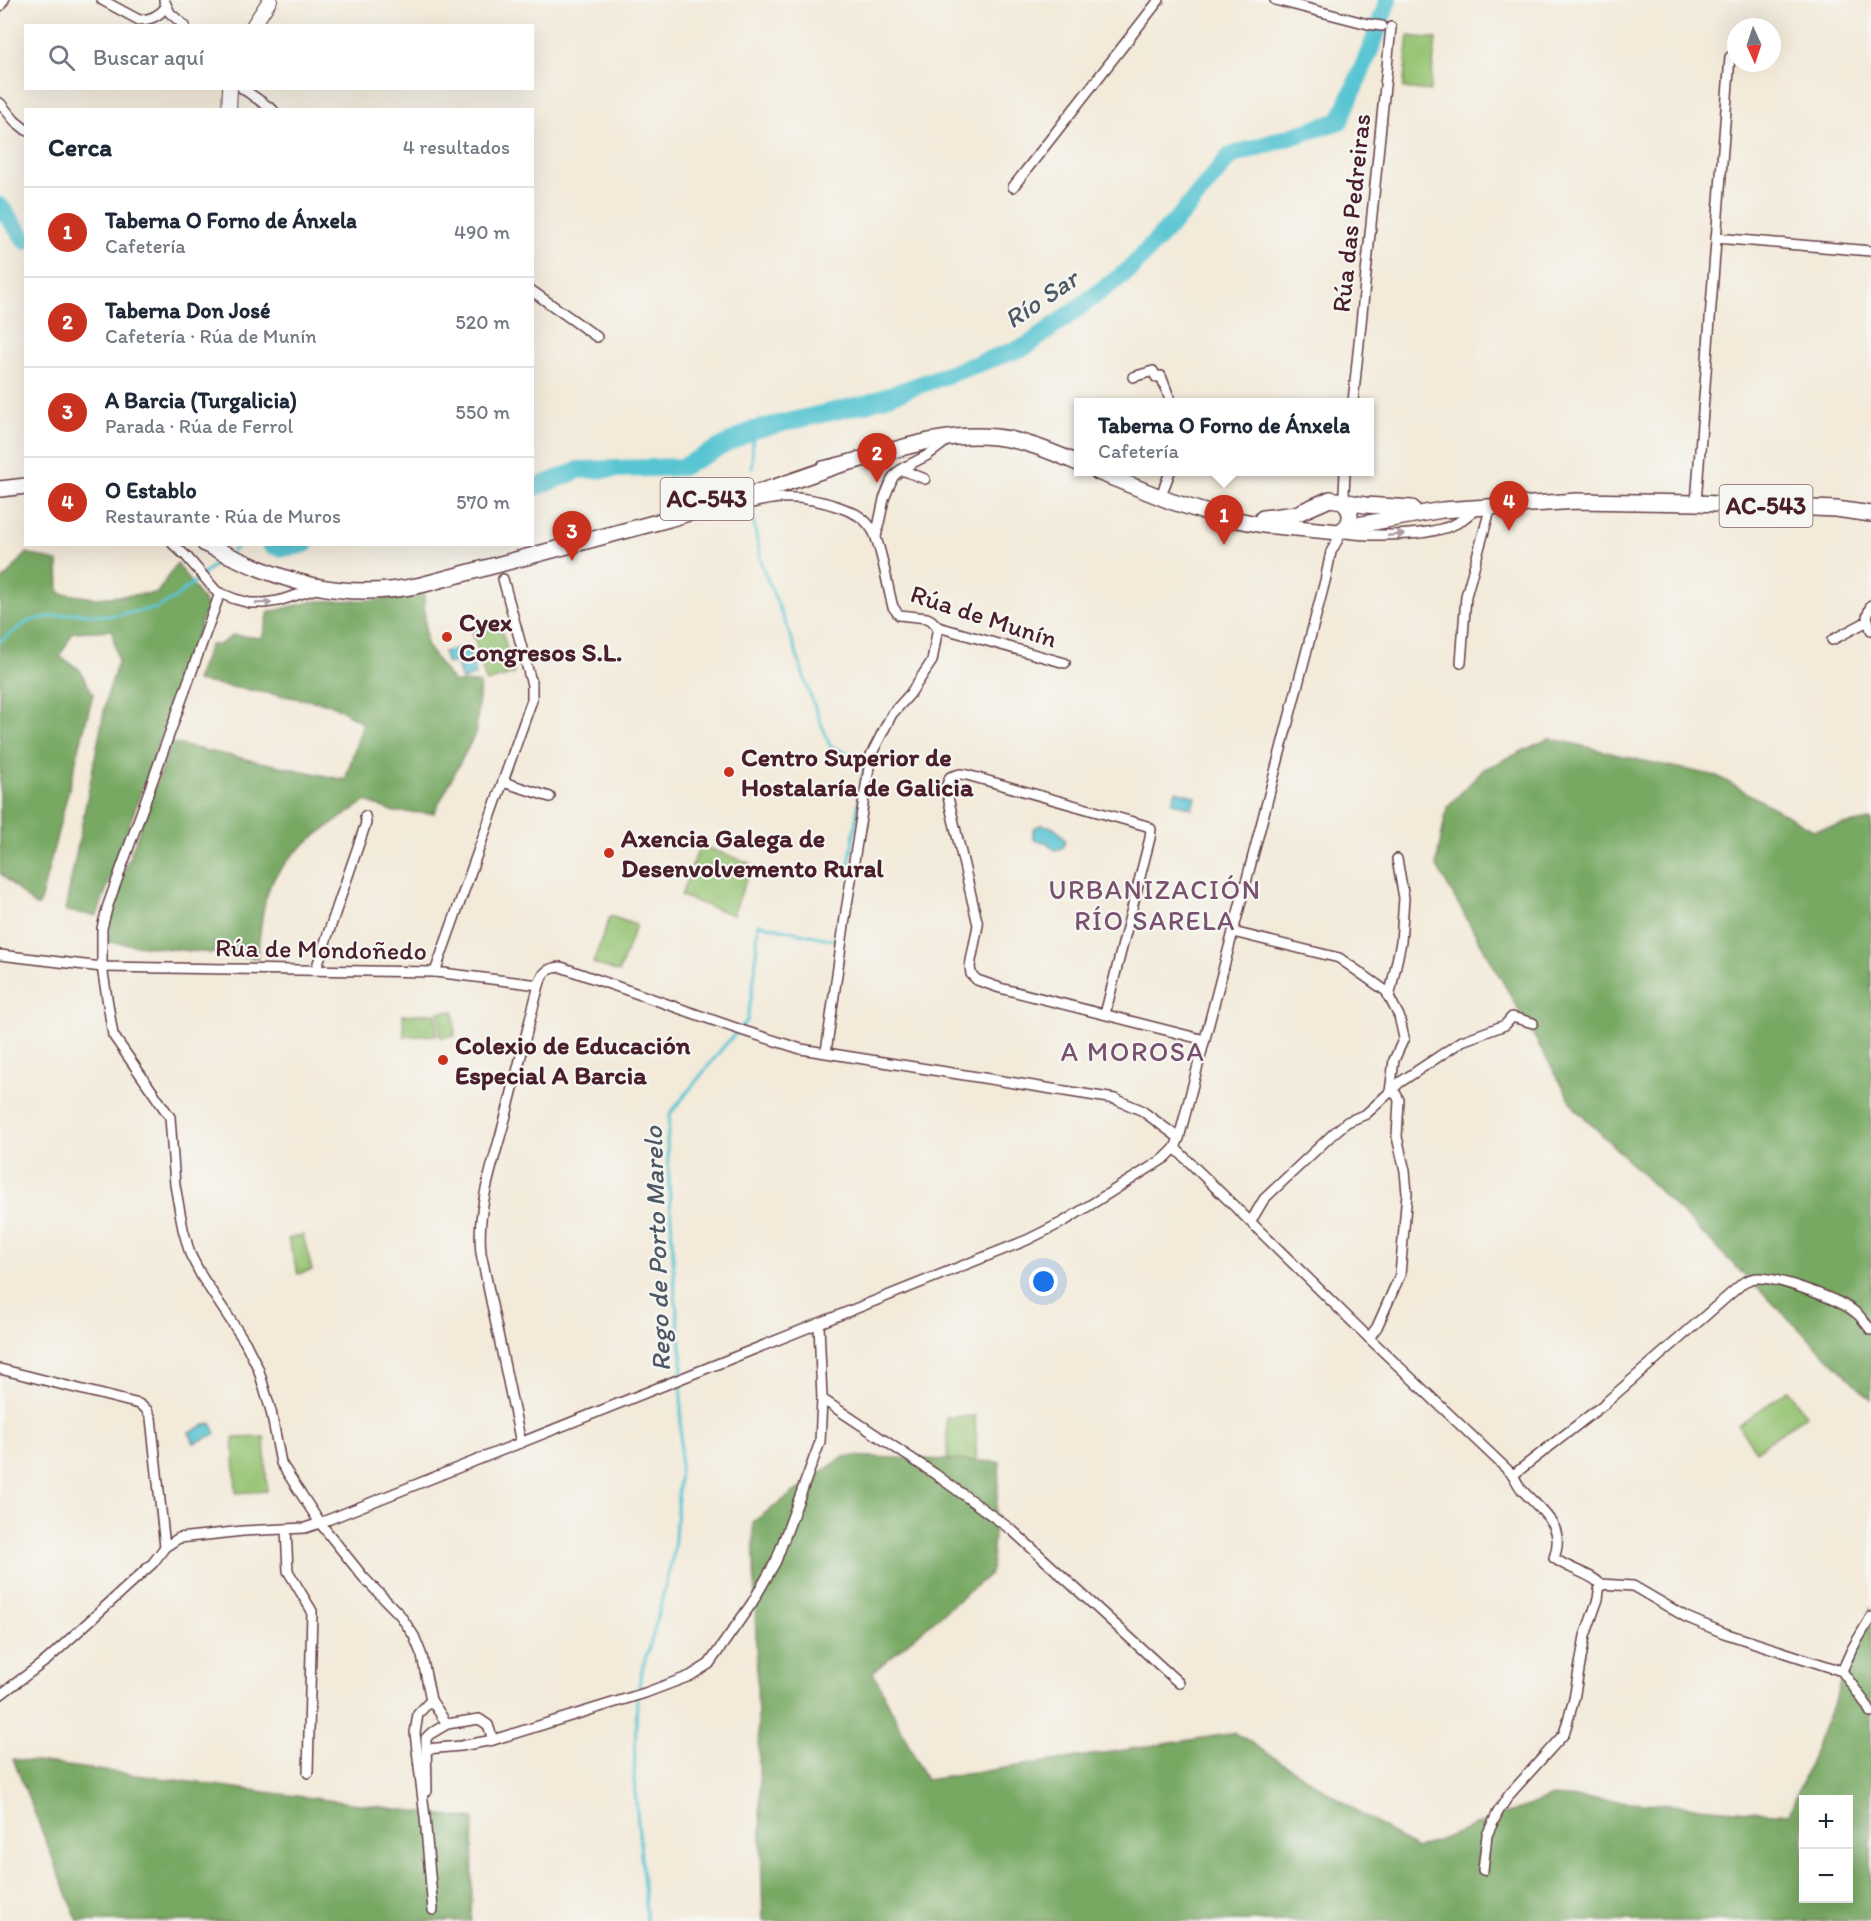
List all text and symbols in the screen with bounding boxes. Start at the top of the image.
north arrow [1727,18,1781,72]
search box [24,24,534,90]
icon: search [45,41,78,74]
text: Buscar aquí [93,44,204,71]
street label: Rúa das Pedreiras [1325,112,1377,314]
text: Cerca [48,131,112,163]
text: 4 resultados [403,135,510,159]
text: Taberna O Forno de Ánxela [105,207,357,234]
text: 1 [63,220,72,244]
text: 490 m [454,220,510,244]
text: Cafetería [105,234,186,258]
water label: Río Sar [997,260,1087,335]
text: Taberna Don José [105,297,270,324]
text: 2 [62,310,73,334]
text: 520 m [455,310,510,334]
text: Cafetería · Rúa de Munín [105,324,317,348]
text: A Barcia (Turgalicia) [105,387,297,414]
popup [1074,398,1374,476]
text: 3 [62,400,73,424]
text: 550 m [455,400,510,424]
text: Taberna O Forno de Ánxela [1098,412,1350,439]
text: Parada · Rúa de Ferrol [105,414,293,438]
pin: 2 [858,434,896,483]
text: Cafetería [1098,439,1179,463]
text: O Establo [105,477,197,504]
road number: AC-543 [660,478,754,520]
pin: 4 [1490,482,1528,531]
road number: AC-543 [1720,485,1812,527]
text: 4 [61,490,74,514]
text: 570 m [456,490,510,514]
pin: 1 [1204,496,1244,545]
text: Restaurante · Rúa de Muros [105,504,341,528]
pin: 3 [552,512,592,561]
one-way arrow [1387,530,1406,540]
street label: Rúa de Munín [907,577,1062,655]
one-way arrow [254,598,273,607]
place label: Cyex Congresos S.L. [459,606,622,668]
marker: Cyex Congresos S.L. [440,630,454,644]
place label: Centro Superior de Hostalaría de Galicia [741,741,974,803]
marker: Centro Superior de Hostalaría de Galicia [722,765,736,779]
place label: Axencia Galega de Desenvolvemento Rural [620,822,884,884]
marker: Axencia Galega de Desenvolvemento Rural [602,846,616,860]
district label: URBANIZACIÓN RÍO SARELA [1049,873,1261,937]
street label: Rúa de Mondoñedo [215,931,427,967]
place label: Colexio de Educación Especial A Barcia [455,1029,691,1091]
district label: A MOROSA [1061,1035,1205,1068]
marker: Colexio de Educación Especial A Barcia [436,1053,450,1067]
water label: Rego de Porto Marelo [636,1124,677,1372]
your location [1029,1267,1058,1296]
map controls [1799,1795,1853,1903]
button: + [1799,1795,1853,1849]
button: − [1799,1849,1853,1903]

